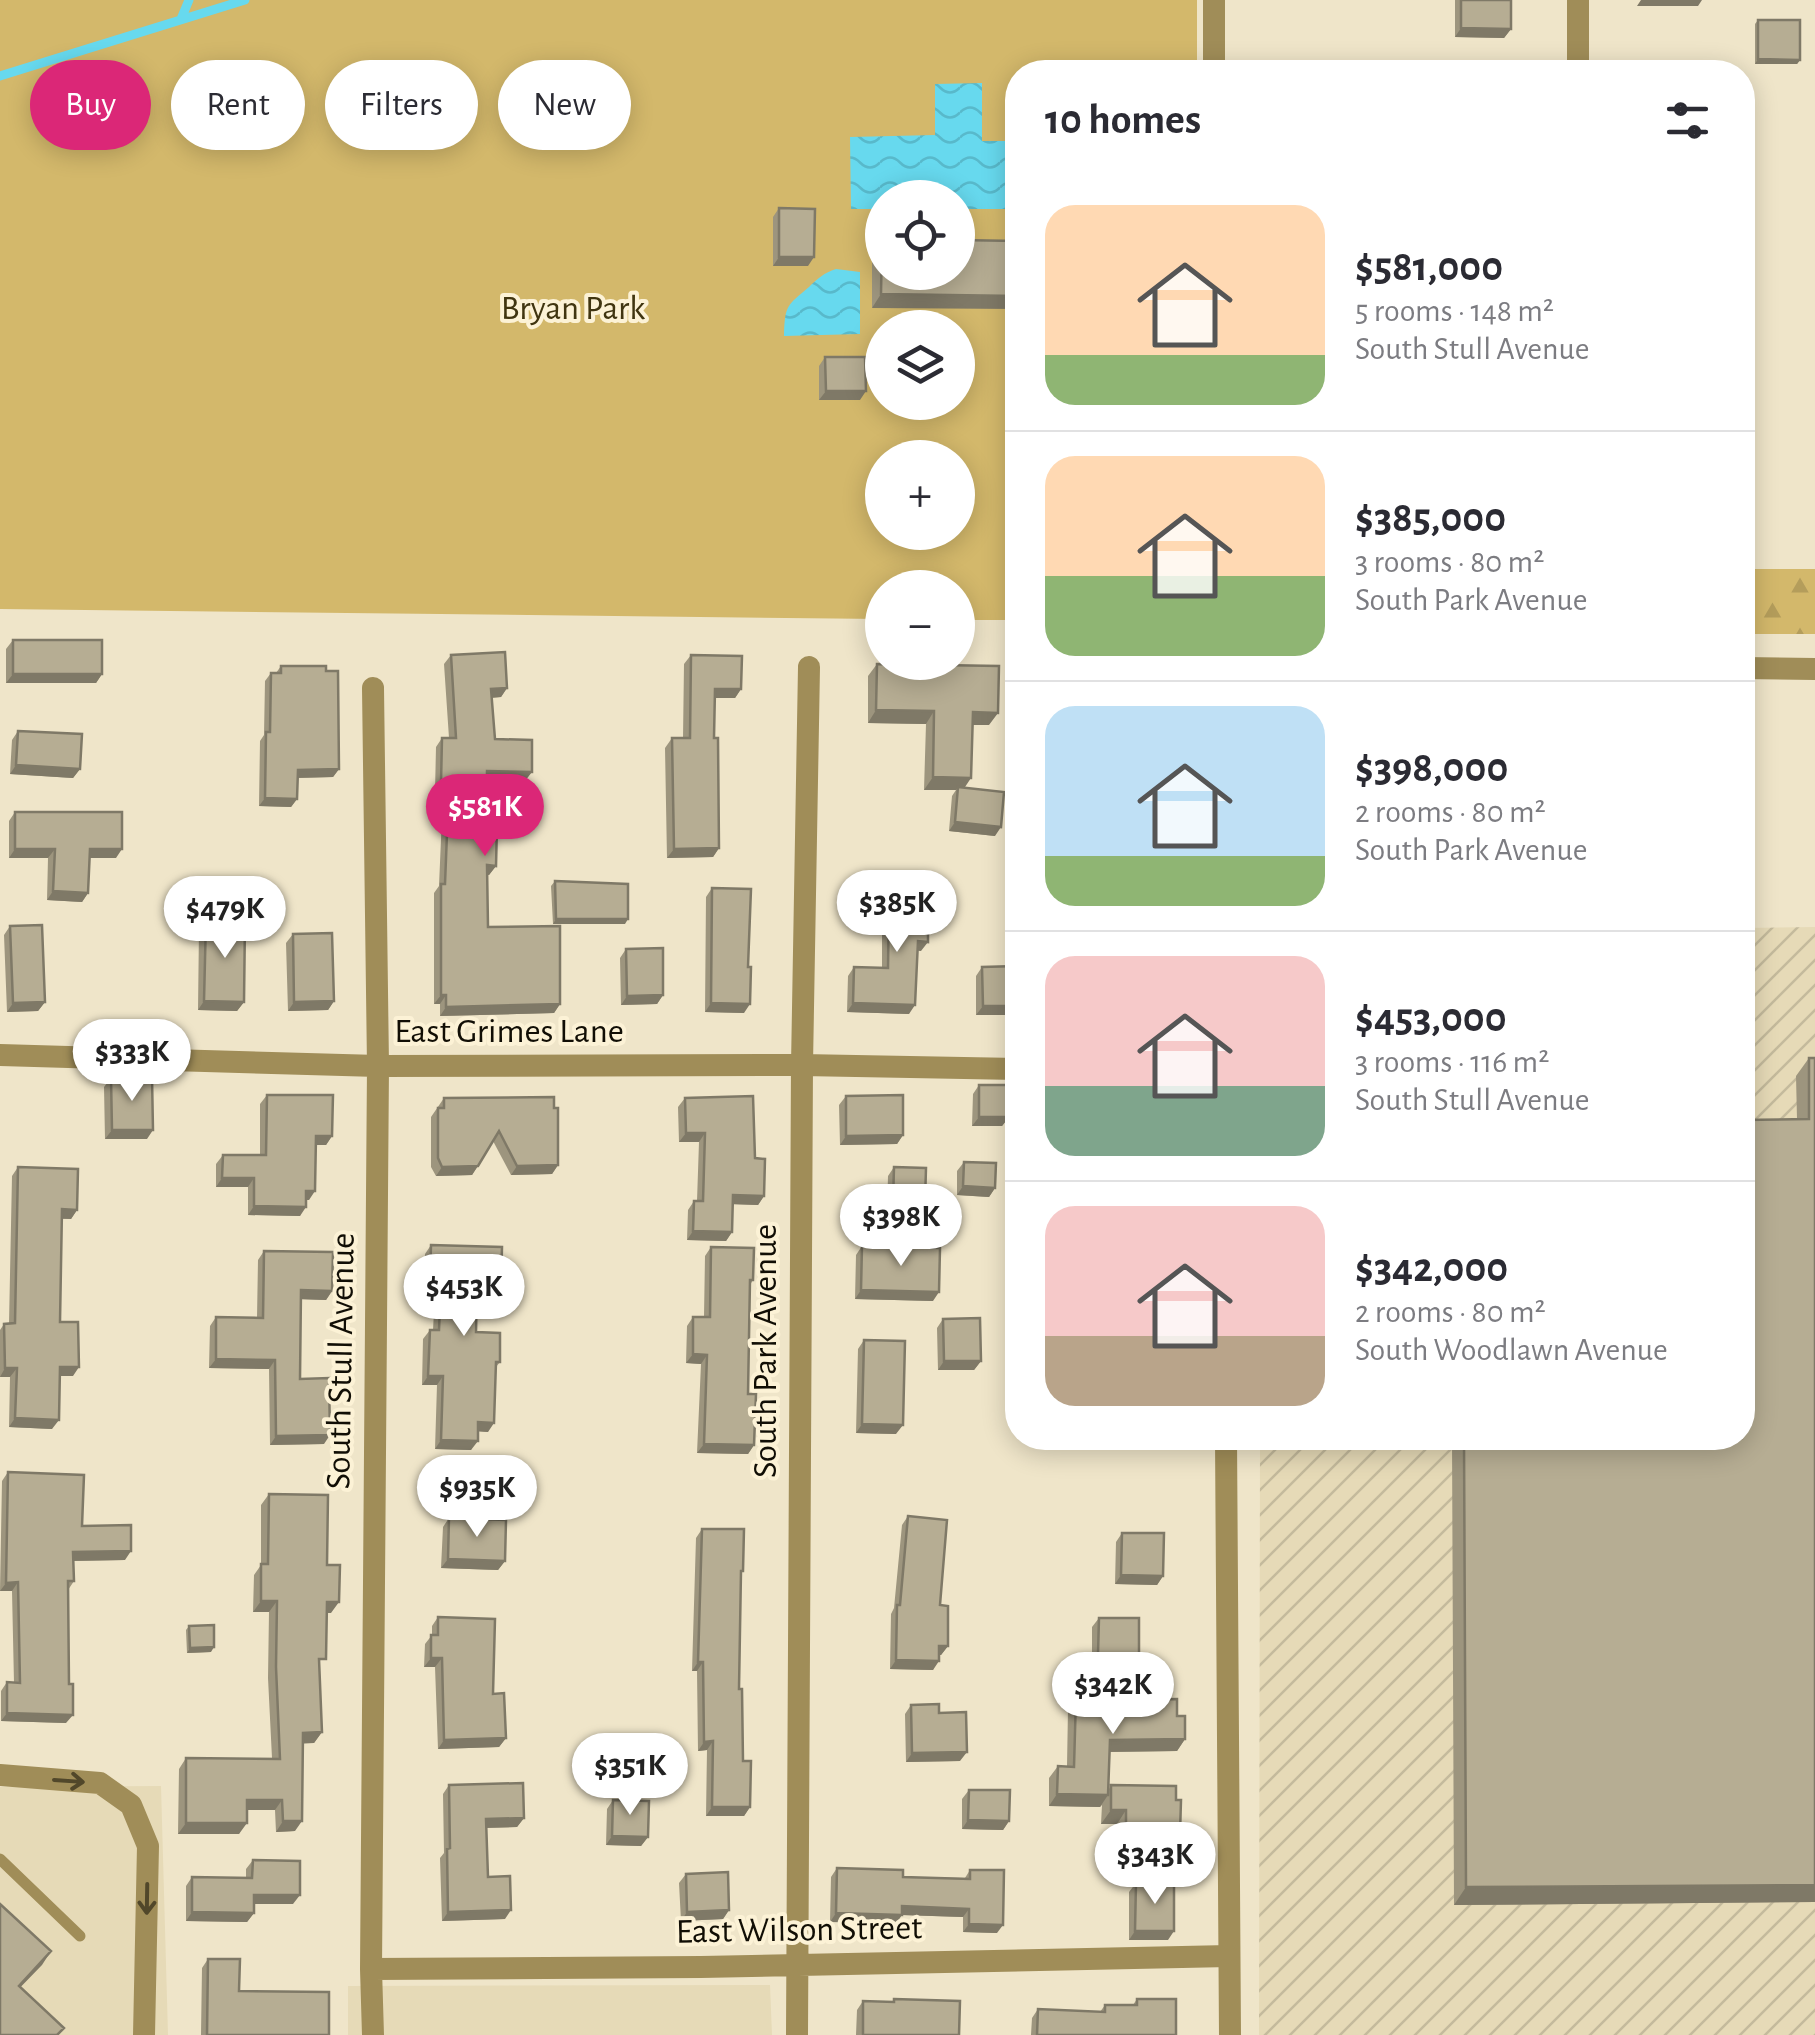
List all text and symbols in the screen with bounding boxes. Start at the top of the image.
chip: Buy [30,60,151,150]
chip: Rent [171,60,305,150]
chip: Filters [325,60,478,150]
chip: New [498,60,631,150]
icon: filters [1660,93,1715,148]
text: 10 homes [1045,99,1201,141]
map controls [865,180,975,680]
button: locate [865,180,975,290]
icon: home [1125,245,1245,365]
text: $581,000 [1355,246,1503,288]
park label: Bryan Park [501,291,645,326]
text: 5 rooms · 148 m² [1355,295,1554,327]
button: layers [865,310,975,420]
text: South Stull Avenue [1355,333,1590,365]
button: + [865,440,975,550]
icon: home [1125,496,1245,616]
text: $385,000 [1355,497,1506,539]
text: 3 rooms · 80 m² [1355,546,1544,578]
button: − [865,570,975,680]
text: South Park Avenue [1355,584,1587,616]
icon: home [1125,746,1245,866]
text: $398,000 [1355,747,1508,789]
pin: $581K [415,774,555,859]
text: $581K [448,790,522,822]
text: 2 rooms · 80 m² [1355,796,1546,828]
text: South Park Avenue [1355,834,1587,866]
pin: $385K [827,870,967,955]
pin: $479K [155,876,295,961]
text: $385K [859,886,935,918]
text: $479K [186,892,264,924]
icon: home [1125,996,1245,1116]
text: $453,000 [1355,997,1507,1039]
street label: East Grimes Lane [394,1014,624,1049]
pin: $333K [62,1019,202,1104]
text: $333K [95,1035,169,1067]
text: 3 rooms · 116 m² [1355,1046,1549,1078]
text: South Stull Avenue [1355,1084,1590,1116]
pin: $398K [831,1184,971,1269]
text: $398K [862,1200,940,1232]
street label: South Park Avenue [748,1224,783,1478]
street label: South Stull Avenue [321,1232,361,1490]
icon: home [1125,1246,1245,1366]
text: $342,000 [1355,1247,1508,1289]
pin: $453K [394,1254,534,1339]
text: $453K [426,1270,502,1302]
text: 2 rooms · 80 m² [1355,1296,1546,1328]
text: South Woodlawn Avenue [1355,1334,1668,1366]
pin: $935K [407,1455,547,1540]
text: $935K [439,1471,515,1503]
pin: $342K [1043,1652,1183,1737]
text: $342K [1074,1668,1152,1700]
pin: $351K [560,1733,700,1818]
text: $351K [594,1749,666,1781]
one-way arrow [52,1771,84,1790]
pin: $343K [1085,1822,1225,1907]
text: $343K [1117,1838,1193,1870]
one-way arrow [137,1882,156,1914]
street label: East Wilson Street [675,1910,923,1950]

